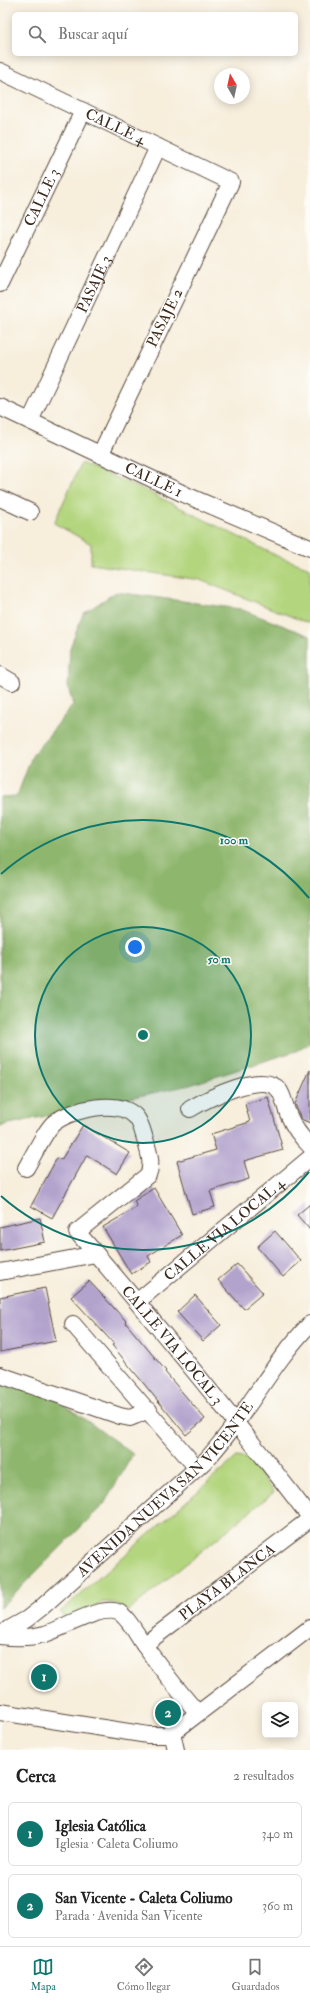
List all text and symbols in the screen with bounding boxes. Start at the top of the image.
search box [12,12,298,56]
icon: search [26,23,48,45]
text: Buscar aquí [58,25,127,44]
north arrow [214,68,250,104]
street label: CALLE 4 [82,104,149,149]
street label: CALLE 3 [20,165,64,230]
street label: PASAJE 3 [72,252,115,316]
street label: PASAJE 2 [143,285,188,351]
street label: CALLE 1 [122,458,186,501]
text: 100 m [220,833,249,848]
your location [125,937,145,957]
text: 50 m [207,952,231,967]
centre of rings [136,1028,150,1042]
street label: CALLE VIA LOCAL 4 [160,1173,289,1285]
street label: CALLE VIA LOCAL 3 [118,1282,227,1409]
street label: AVENIDA NUEVA SAN VICENTE [72,1398,258,1581]
street label: PLAYA BLANCA [175,1539,279,1625]
pin: 1 [31,1662,57,1692]
pin: 2 [155,1698,181,1728]
map controls [262,1702,298,1738]
button: layers [262,1702,298,1738]
text: Cerca [16,1766,56,1787]
text: 2 resultados [233,1768,294,1784]
text: Iglesia Católica [55,1817,146,1836]
text: 1 [28,1826,32,1842]
text: 340 m [262,1826,293,1842]
text: Iglesia · Caleta Coliumo [55,1836,178,1852]
text: San Vicente - Caleta Coliumo [55,1889,232,1908]
text: 2 [27,1898,33,1914]
text: 360 m [262,1898,293,1914]
text: Parada · Avenida San Vicente [55,1908,203,1924]
tab: Mapa [31,1956,56,1993]
tab: Cómo llegar [117,1956,170,1993]
tab: Guardados [232,1956,279,1993]

